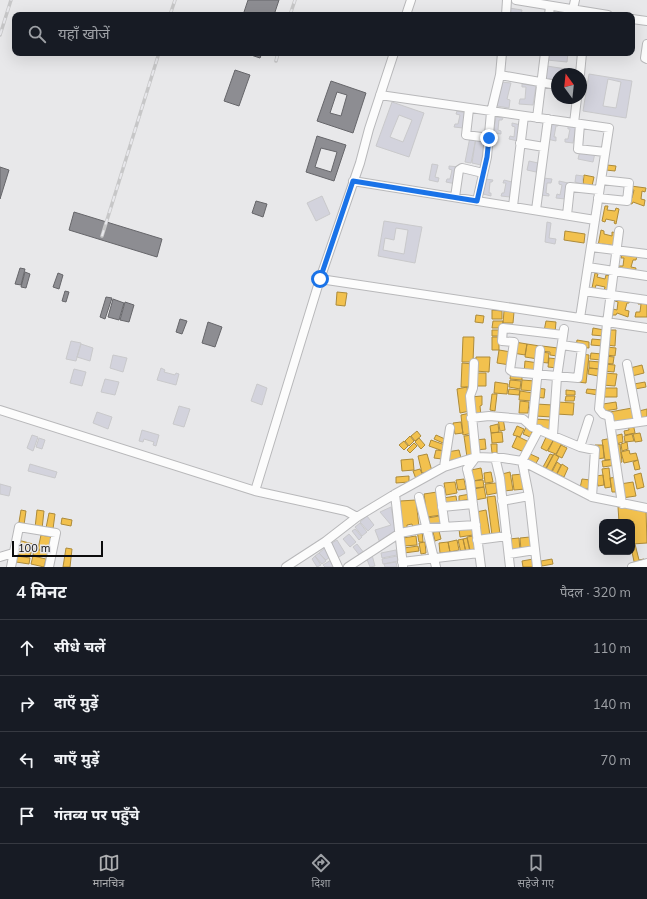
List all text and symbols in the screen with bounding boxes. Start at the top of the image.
search box [12,12,635,56]
icon: search [26,23,48,45]
text: यहाँ खोजें [58,24,110,43]
north arrow [551,68,587,104]
route end [480,129,498,147]
route start [311,270,329,288]
map controls [599,519,635,555]
button: layers [599,519,635,555]
scale bar [12,539,103,558]
text: 100 m [18,541,50,555]
text: 4 मिनट [16,581,67,602]
text: पैदल · 320 m [560,584,631,600]
icon: ahead [16,637,38,659]
text: सीधे चलें [54,637,105,656]
text: 110 m [593,640,631,656]
icon: right [16,693,38,715]
text: दाएँ मुड़ें [54,693,98,712]
text: 140 m [593,696,631,712]
icon: left [16,749,38,771]
text: बाएँ मुड़ें [54,749,99,768]
text: 70 m [601,752,631,768]
icon: arrive [16,805,38,827]
text: गंतव्य पर पहुँचे [54,805,139,824]
tab: मानचित्र [93,852,124,891]
tab: दिशा [310,852,332,891]
tab: सहेजे गए [518,852,554,891]

